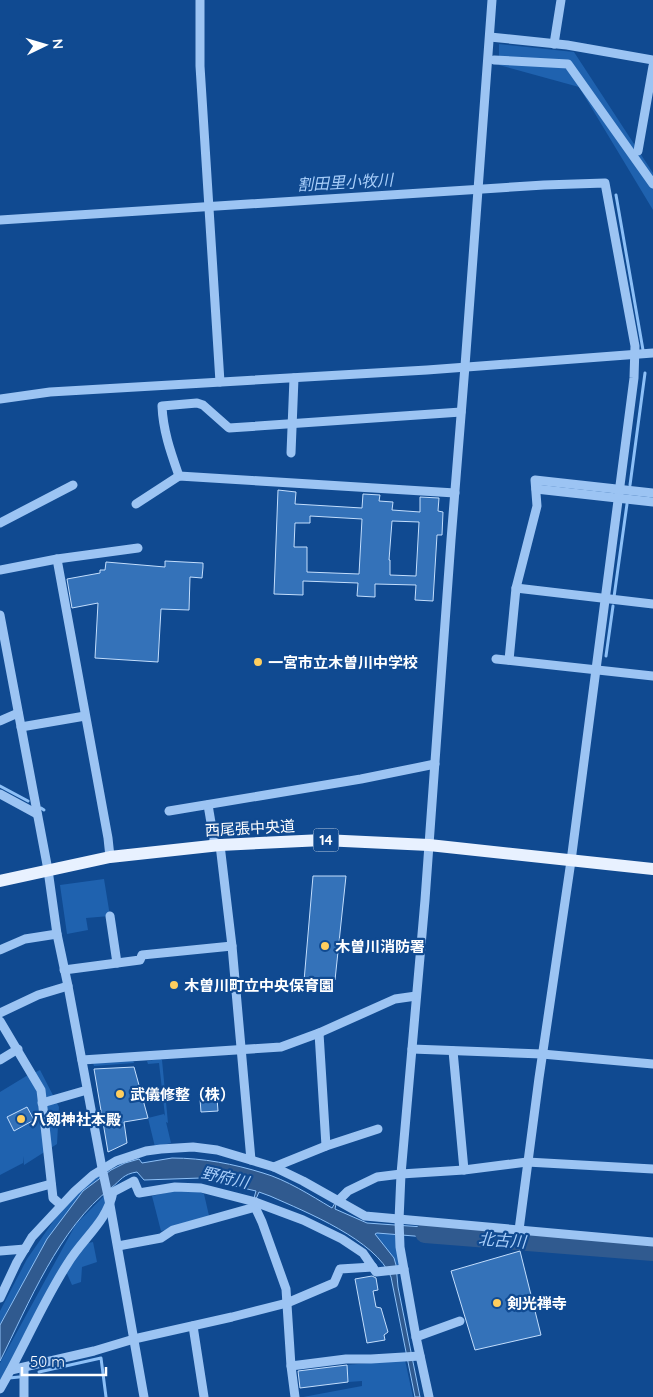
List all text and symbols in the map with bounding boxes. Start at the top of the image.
north arrow [20,20,70,70]
text: N [49,38,67,50]
water label: 割田里小牧川 [297,169,395,194]
place label: 一宮市立木曽川中学校 [268,653,418,672]
marker: 一宮市立木曽川中学校 [252,656,264,668]
street label: 西尾張中央道 [205,816,295,840]
road number: 14 [314,828,338,852]
place label: 木曽川消防署 [335,937,425,956]
marker: 木曽川消防署 [319,940,331,952]
place label: 木曽川町立中央保育園 [184,976,334,995]
marker: 木曽川町立中央保育園 [168,979,180,991]
place label: 武儀修整（株） [130,1085,235,1104]
marker: 武儀修整（株） [114,1088,126,1100]
place label: 八剱神社本殿 [31,1110,121,1129]
marker: 八剱神社本殿 [15,1113,27,1125]
water label: 野府川 [199,1162,253,1193]
water label: 北古川 [477,1228,529,1252]
place label: 剣光禅寺 [507,1294,567,1313]
marker: 剣光禅寺 [491,1297,503,1309]
scale bar [22,1344,106,1376]
text: 50 m [30,1352,65,1371]

